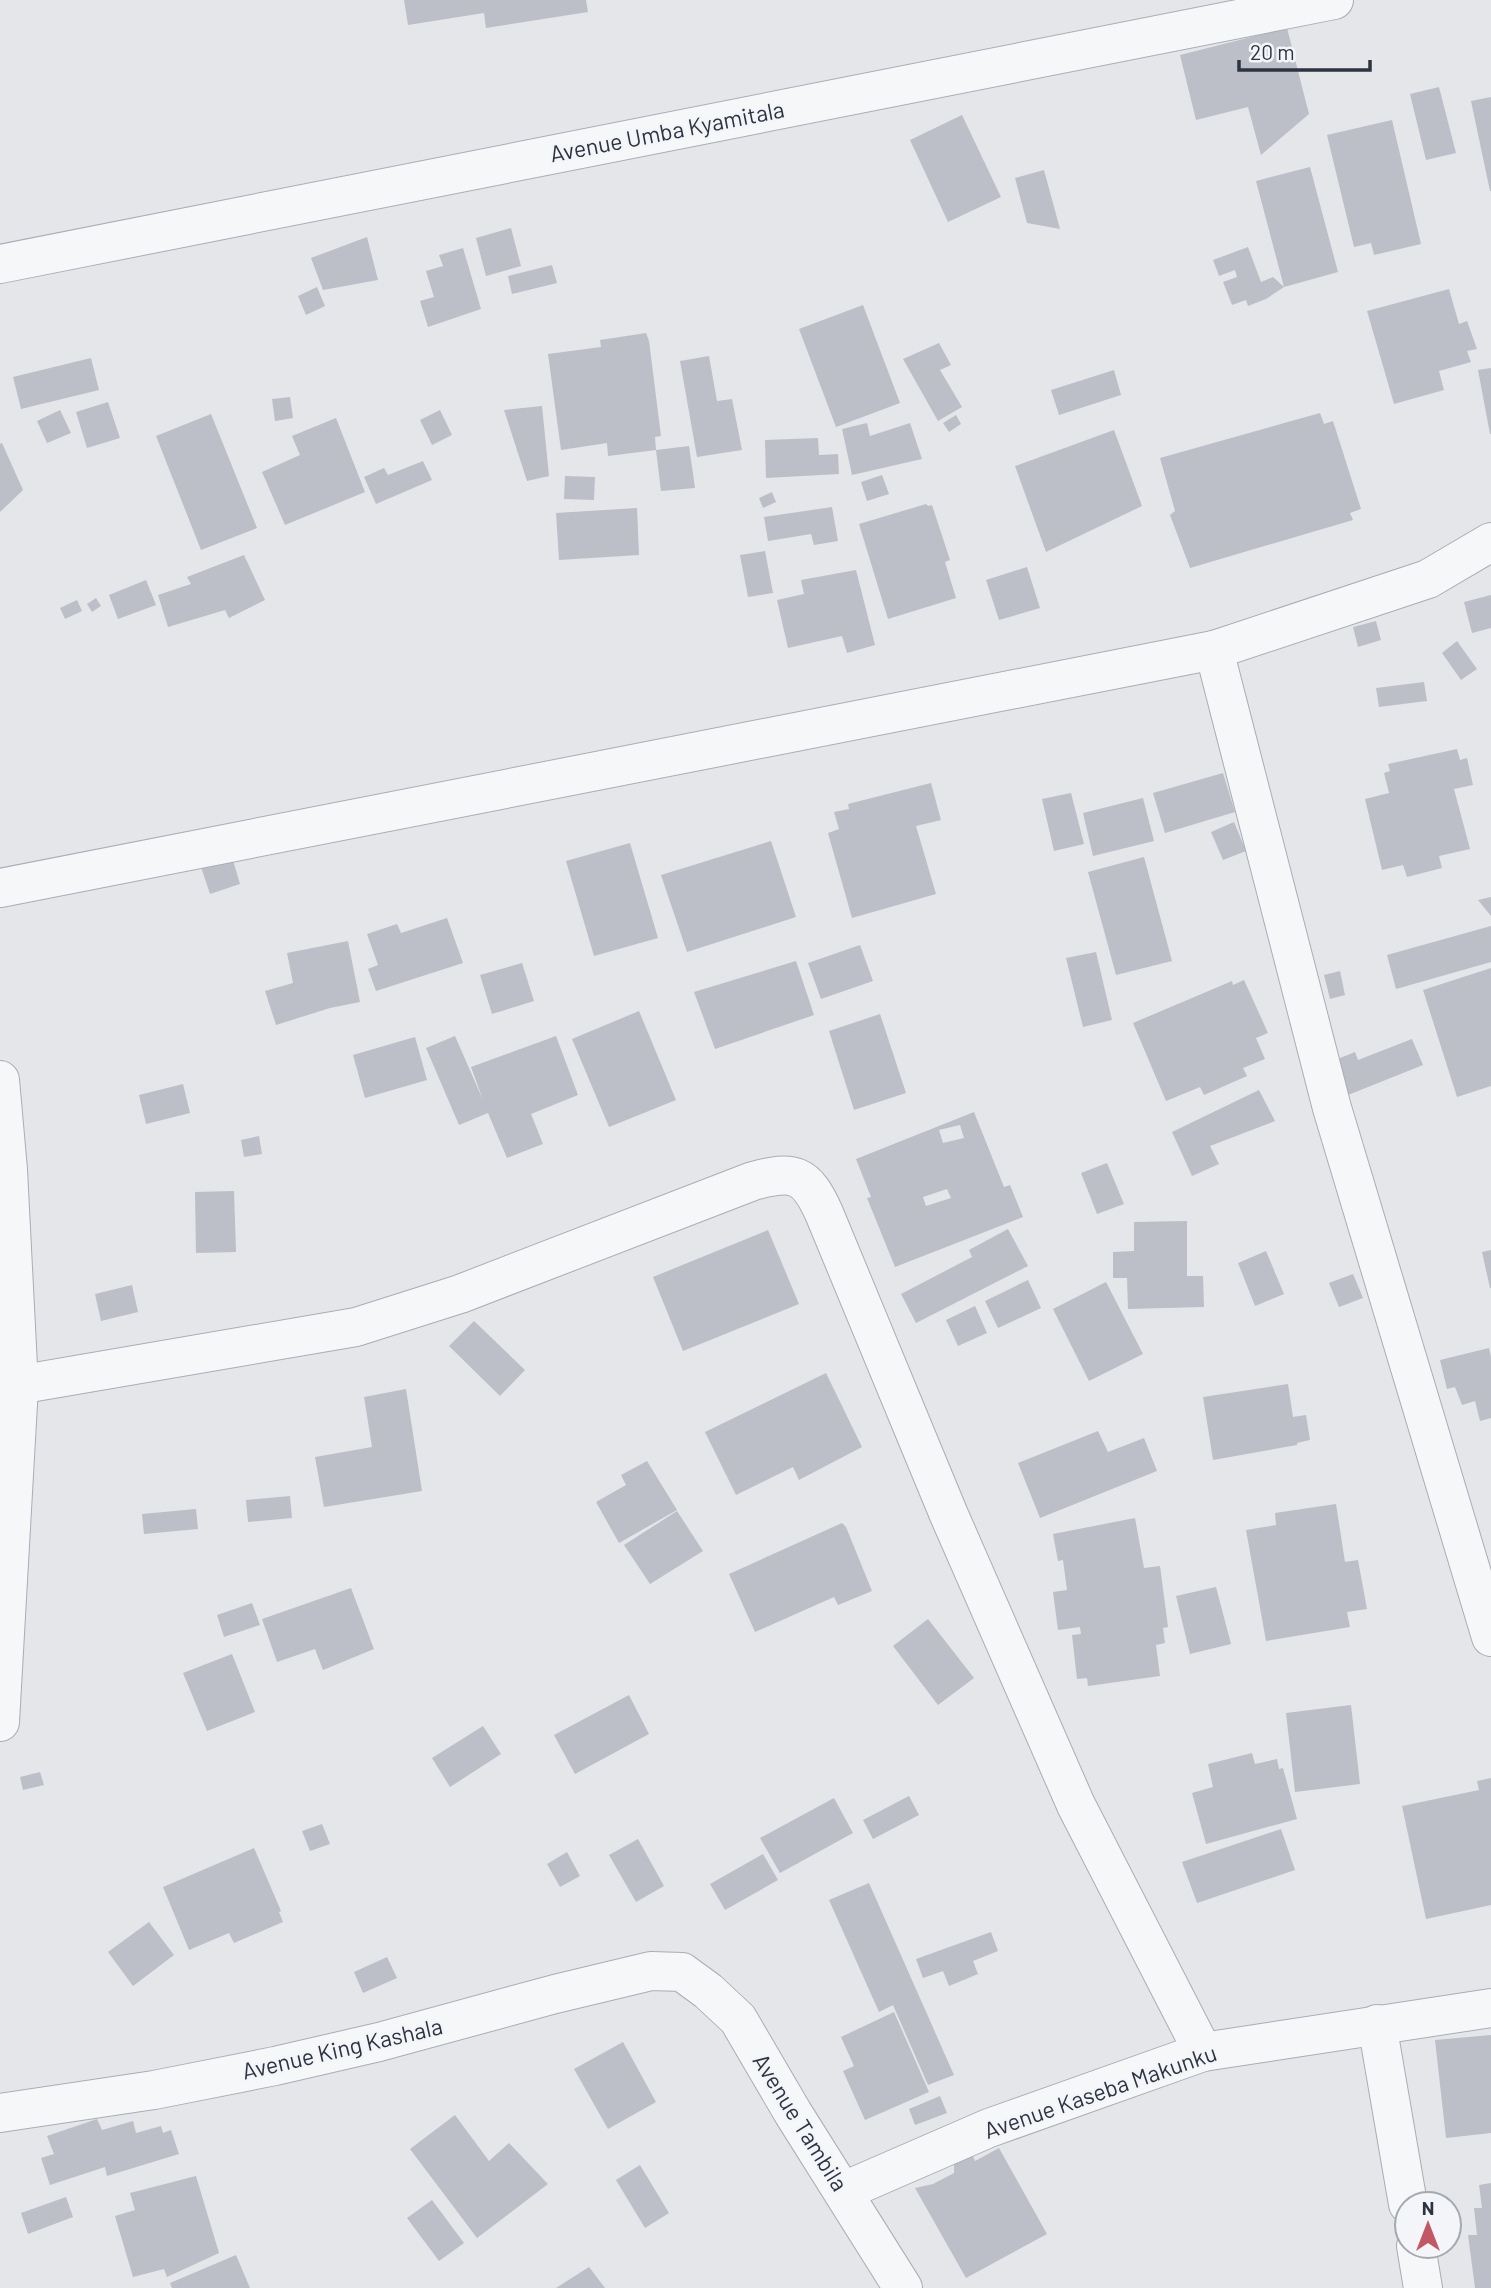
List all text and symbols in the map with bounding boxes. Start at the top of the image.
scale bar [1239,28,1370,72]
text: 20 m [1250,39,1295,64]
street label: Avenue Umba Kyamitala [547,95,787,167]
street label: Avenue King Kashala [239,2011,445,2085]
street label: Avenue Kaseba Makunku [980,2038,1220,2144]
street label: Avenue Tambila [748,2048,854,2196]
north arrow [1393,2190,1463,2260]
text: N [1422,2196,1434,2219]

